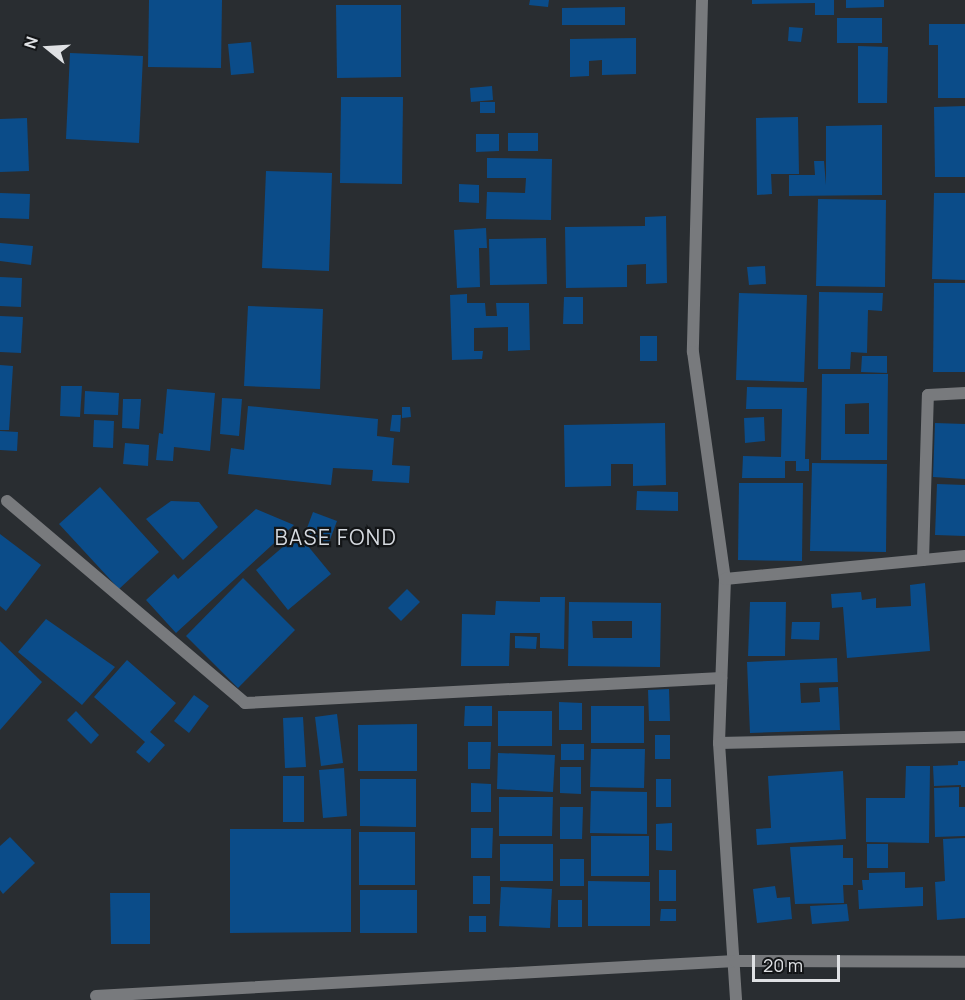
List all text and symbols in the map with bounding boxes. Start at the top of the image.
north arrow [18,18,78,78]
text: N [19,34,43,51]
district label: BASE FOND [275,524,397,550]
scale bar [755,943,844,981]
text: 20 m [763,953,803,977]

